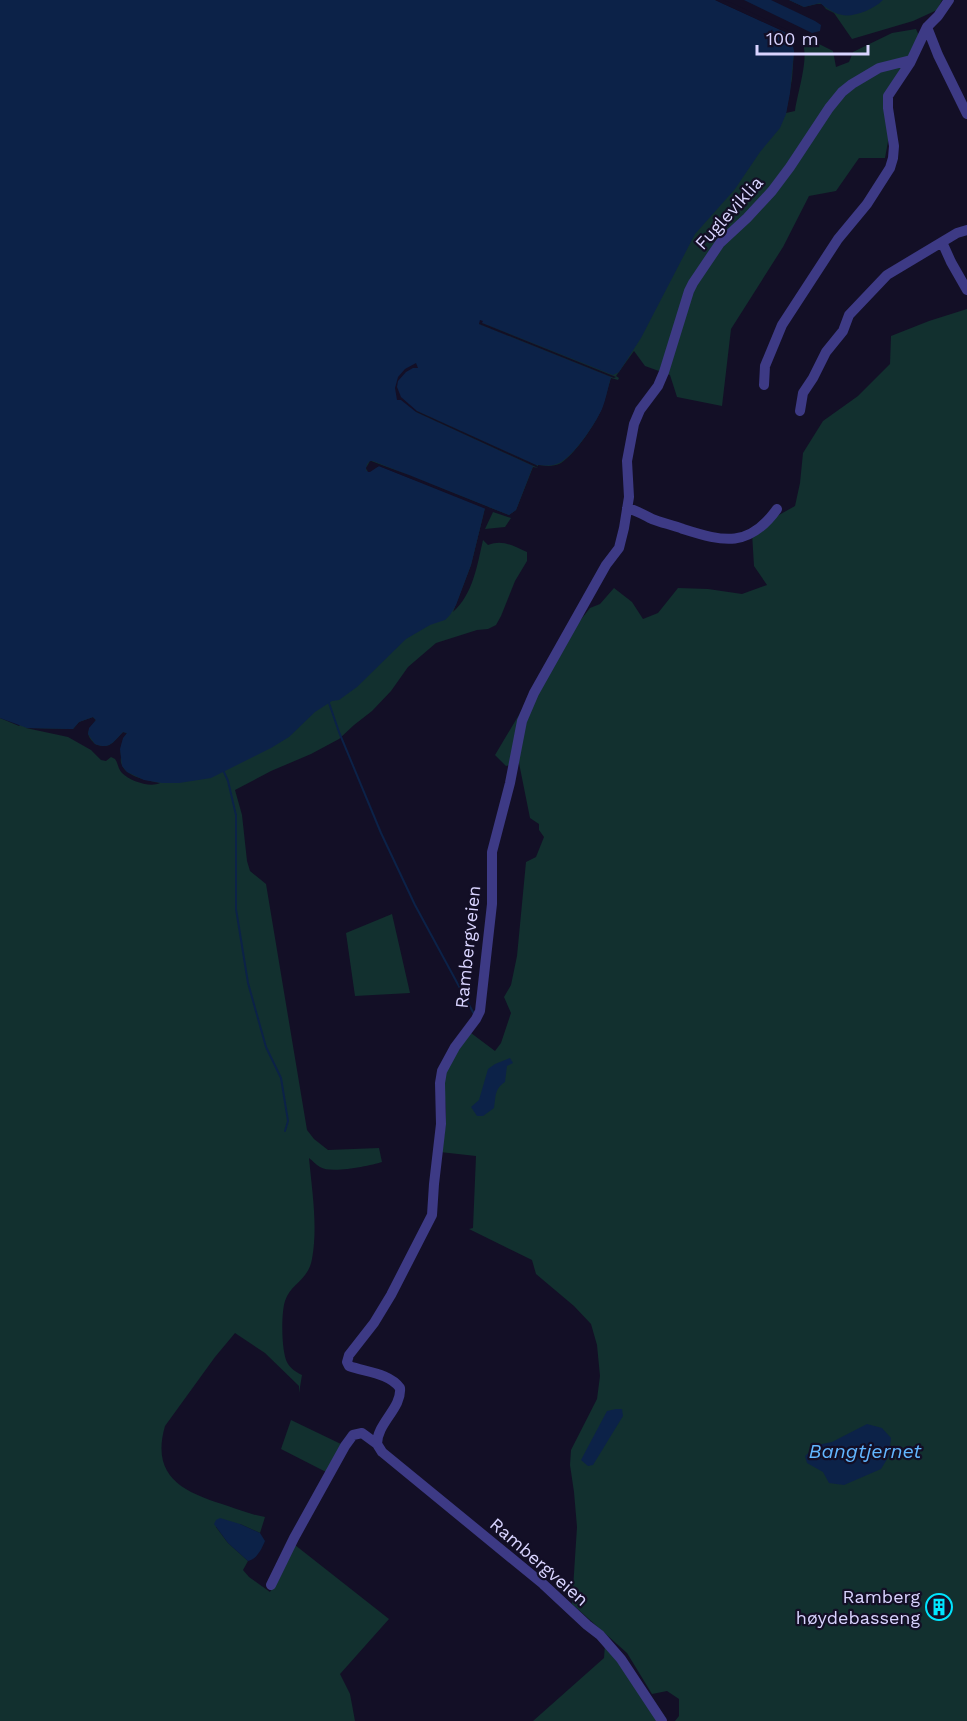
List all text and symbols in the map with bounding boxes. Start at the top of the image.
scale bar [757,18,868,56]
text: 100 m [766,28,819,49]
street label: Fugleviklia [690,172,767,254]
street label: Rambergveien [451,884,484,1009]
water label: Bangtjernet [809,1439,922,1463]
street label: Rambergveien [486,1513,593,1610]
place label: Ramberg høydebasseng [796,1586,920,1628]
building icon: Ramberg høydebasseng [924,1592,954,1622]

